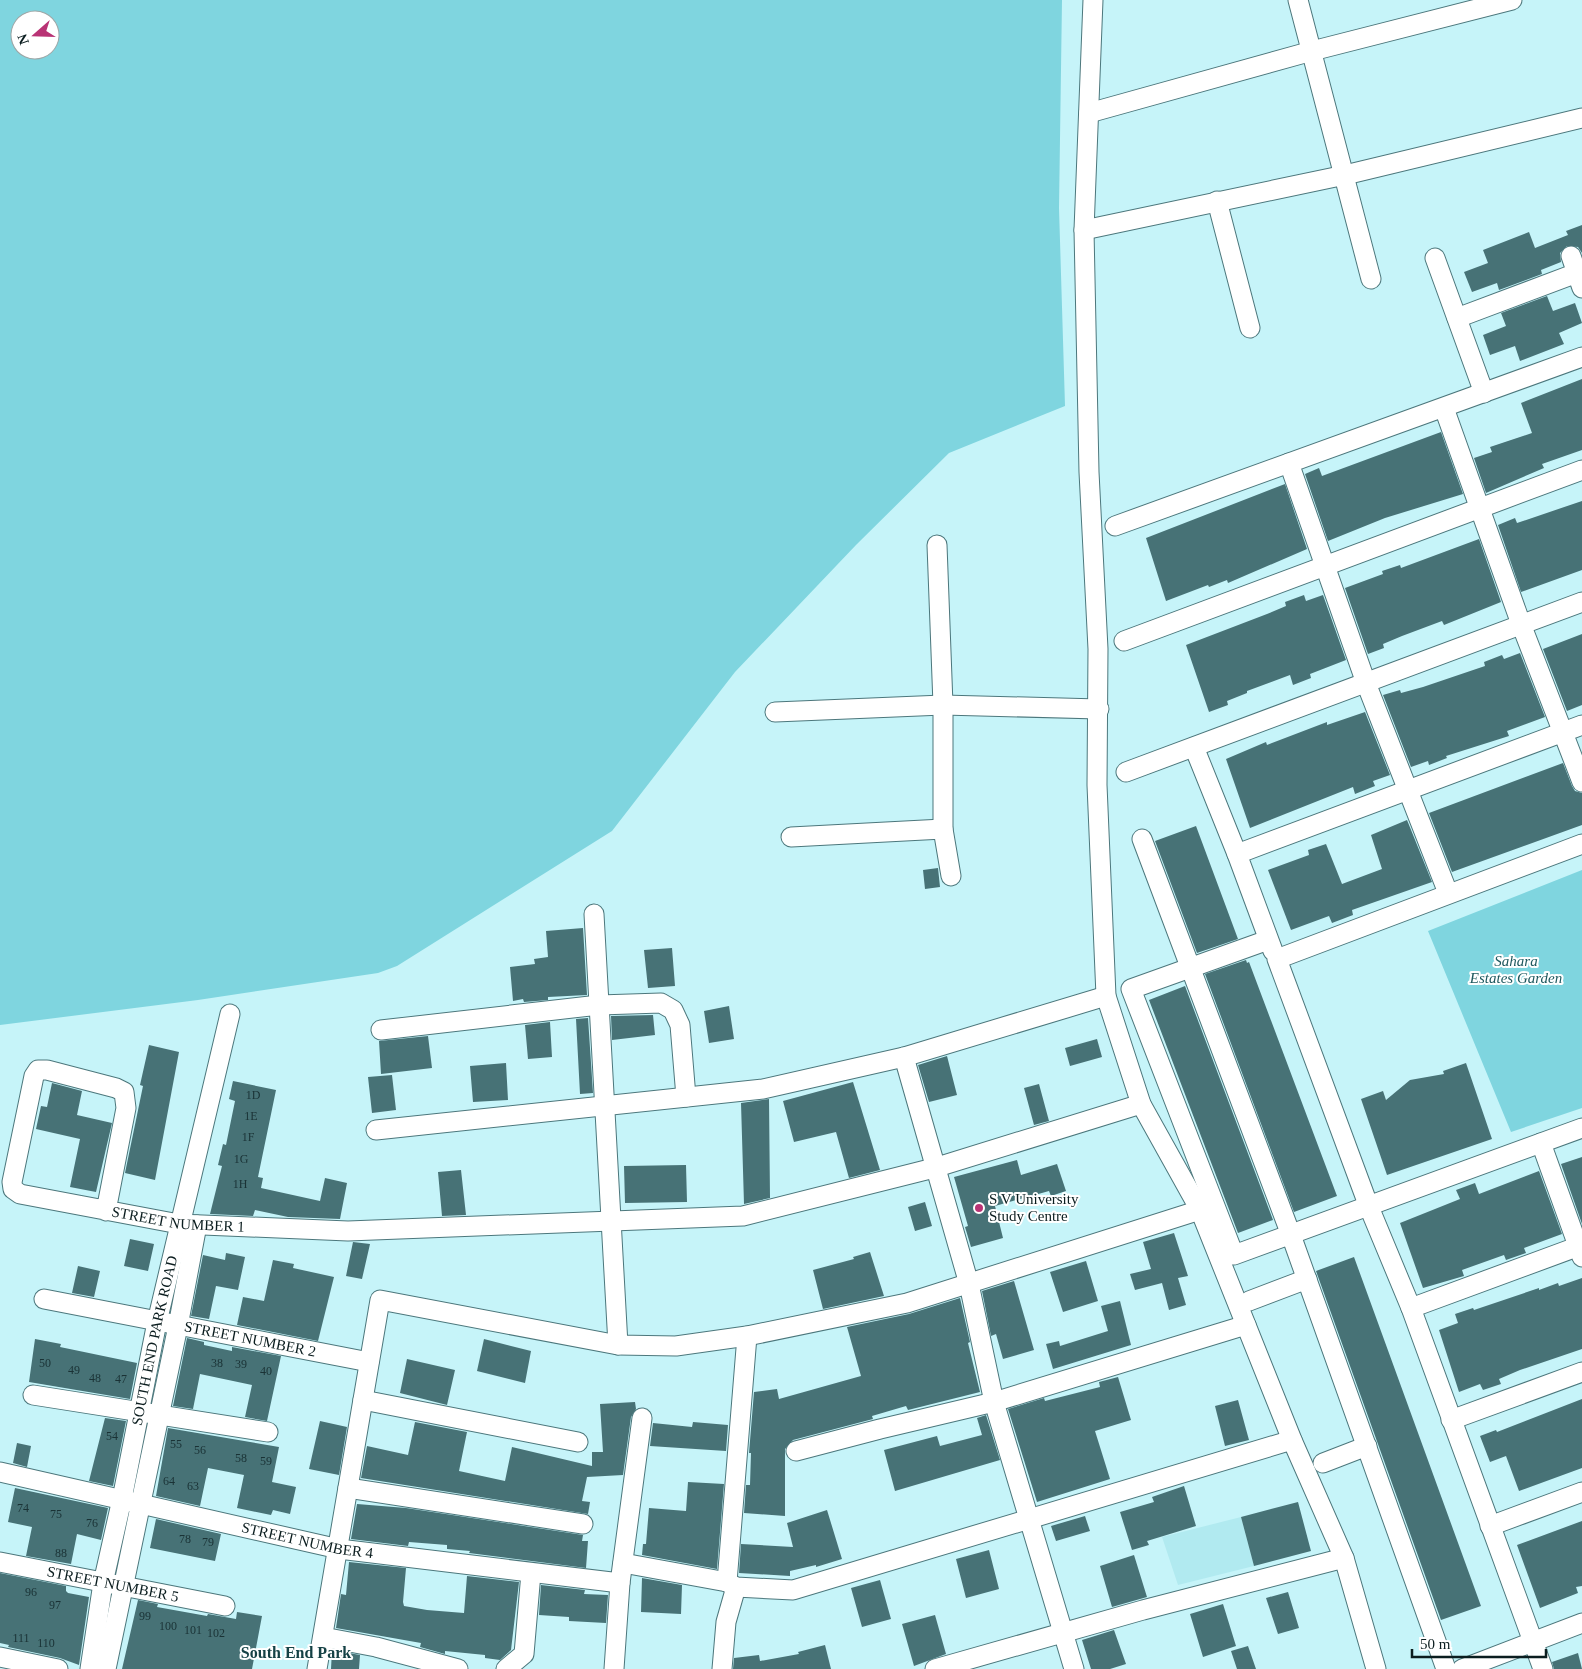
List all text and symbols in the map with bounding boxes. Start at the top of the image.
north arrow [10,10,60,60]
text: N [14,32,32,47]
park label: Sahara Estates Garden [1469,953,1562,986]
house number: 1D [246,1088,261,1102]
house number: 1E [244,1109,258,1123]
house number: 1F [242,1130,255,1144]
house number: 1G [234,1152,249,1166]
house number: 1H [233,1177,248,1191]
place label: S V University Study Centre [989,1191,1079,1224]
marker: S V University Study Centre [973,1202,985,1214]
street label: STREET NUMBER 1 [110,1203,245,1235]
street label: SOUTH END PARK ROAD [129,1254,181,1427]
street label: STREET NUMBER 2 [183,1318,317,1360]
house number: 50 [39,1356,51,1370]
house number: 38 [211,1356,223,1370]
house number: 39 [235,1357,247,1371]
house number: 49 [68,1363,80,1377]
house number: 40 [260,1364,272,1378]
house number: 48 [89,1371,101,1385]
house number: 47 [115,1372,127,1386]
house number: 54 [106,1429,118,1443]
house number: 55 [170,1437,182,1451]
house number: 56 [194,1443,206,1457]
house number: 58 [235,1451,247,1465]
house number: 59 [260,1454,272,1468]
house number: 64 [163,1474,175,1488]
house number: 63 [187,1479,199,1493]
house number: 74 [17,1501,29,1515]
house number: 75 [50,1507,62,1521]
house number: 76 [86,1516,98,1530]
street label: STREET NUMBER 4 [240,1519,375,1561]
house number: 78 [179,1532,191,1546]
house number: 79 [202,1535,214,1549]
house number: 88 [55,1546,67,1560]
street label: STREET NUMBER 5 [46,1563,180,1605]
house number: 96 [25,1585,37,1599]
house number: 97 [49,1598,61,1612]
house number: 99 [139,1609,151,1623]
house number: 100 [159,1619,177,1633]
house number: 101 [184,1623,202,1637]
house number: 102 [207,1626,225,1640]
scale bar [1412,1626,1546,1658]
house number: 111 [12,1631,30,1645]
house number: 110 [37,1636,55,1650]
text: 50 m [1420,1636,1451,1652]
district label: South End Park [241,1644,351,1661]

